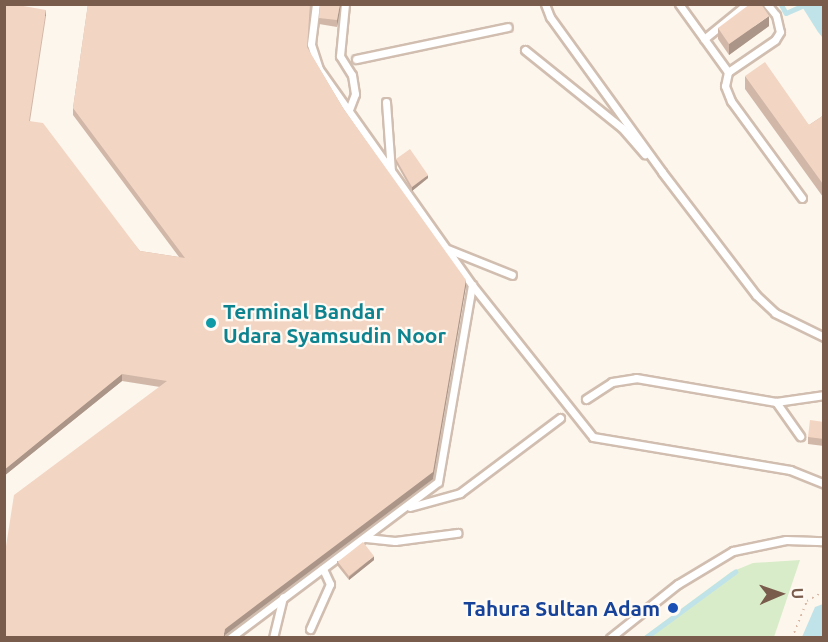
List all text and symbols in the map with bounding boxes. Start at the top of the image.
place label: Terminal Bandar Udara Syamsudin Noor [223,298,446,348]
marker: Terminal Bandar Udara Syamsudin Noor [204,316,218,330]
north arrow [750,564,810,624]
text: U [789,587,807,599]
place label: Tahura Sultan Adam [463,595,660,621]
marker: Tahura Sultan Adam [664,599,682,617]

